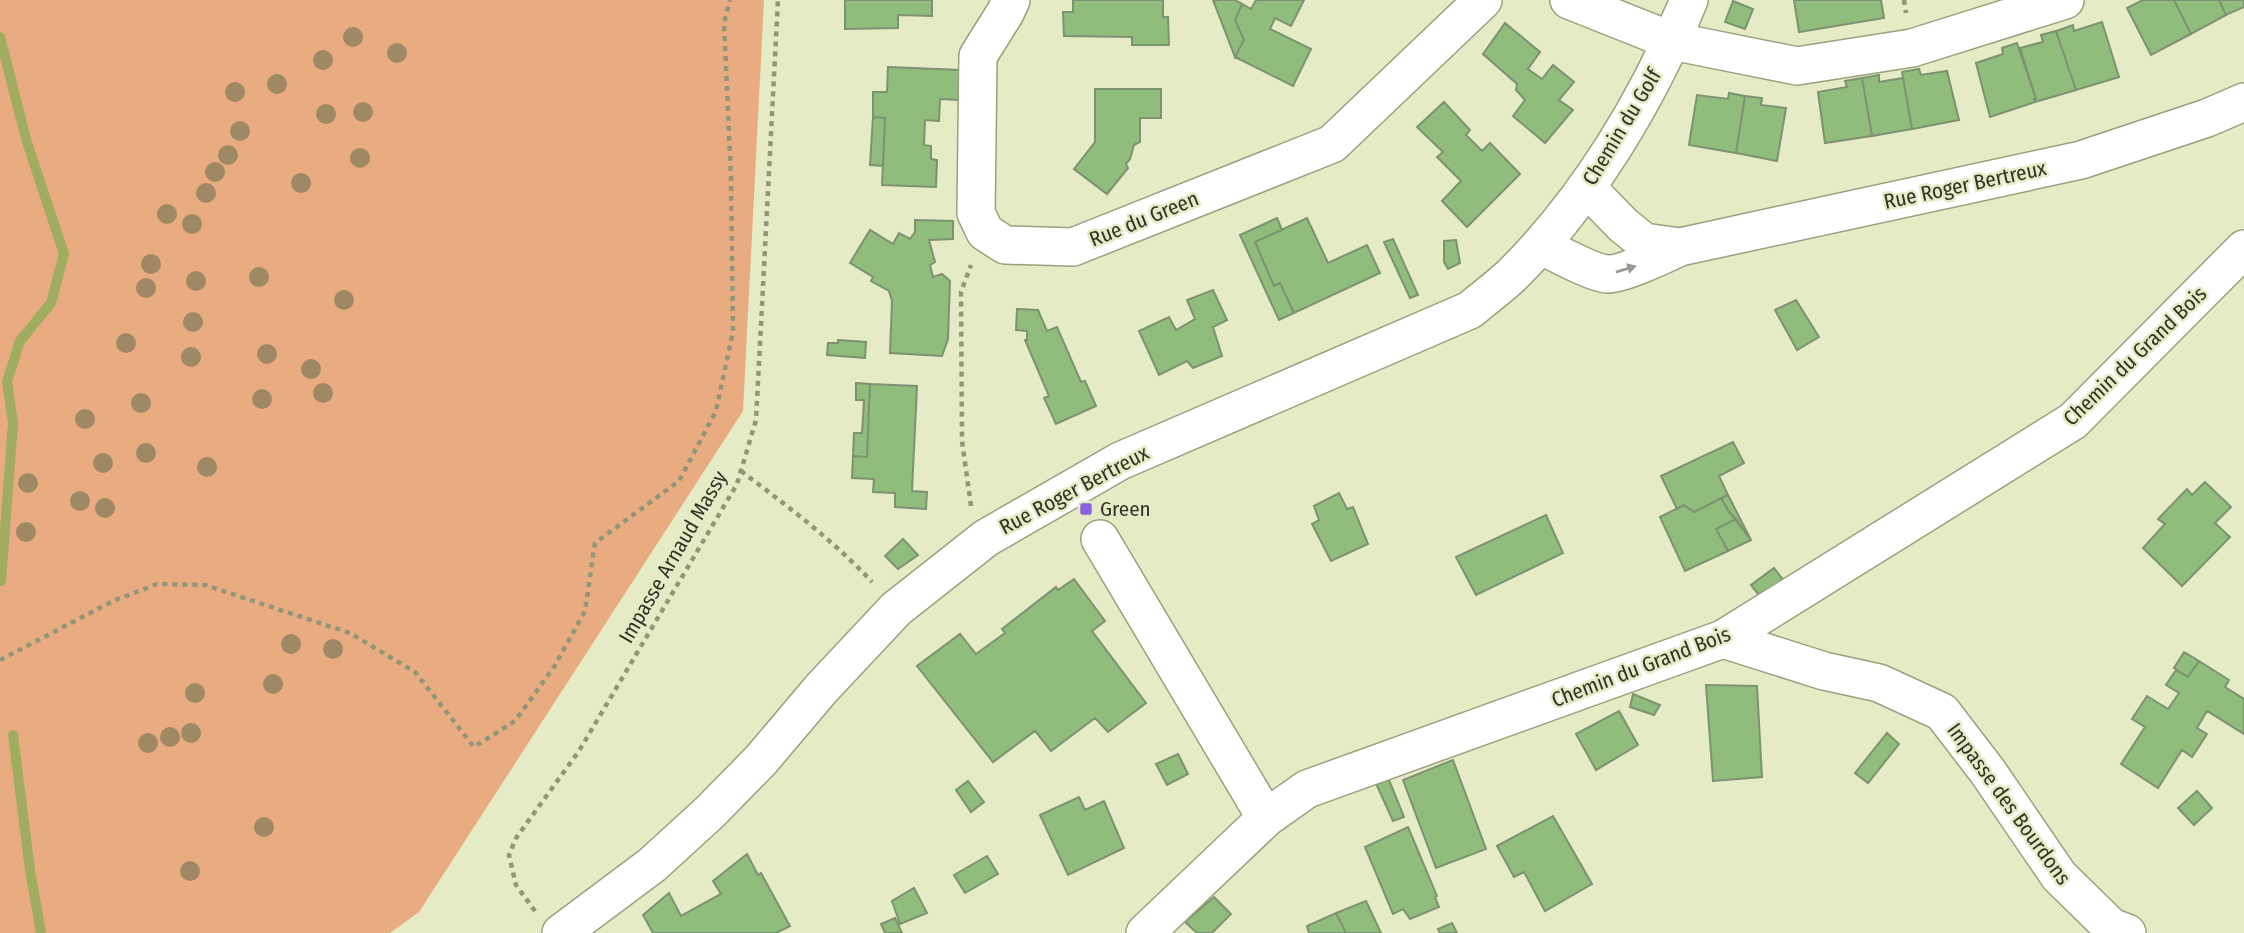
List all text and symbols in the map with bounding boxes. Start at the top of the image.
street label: Chemin du Golf [1577,63,1668,190]
street label: Rue Roger Bertreux [1881,155,2049,215]
street label: Rue du Green [1086,185,1202,253]
one-way arrow [1615,263,1636,273]
street label: Chemin du Grand Bois [2058,281,2212,431]
street label: Rue Roger Bertreux [995,439,1154,540]
street label: Impasse Arnaud Massy [613,466,733,648]
place label: Green [1100,496,1151,522]
marker: Green [1078,501,1094,517]
street label: Chemin du Grand Bois [1548,621,1734,713]
street label: Impasse des Bourdons [1941,718,2077,890]

